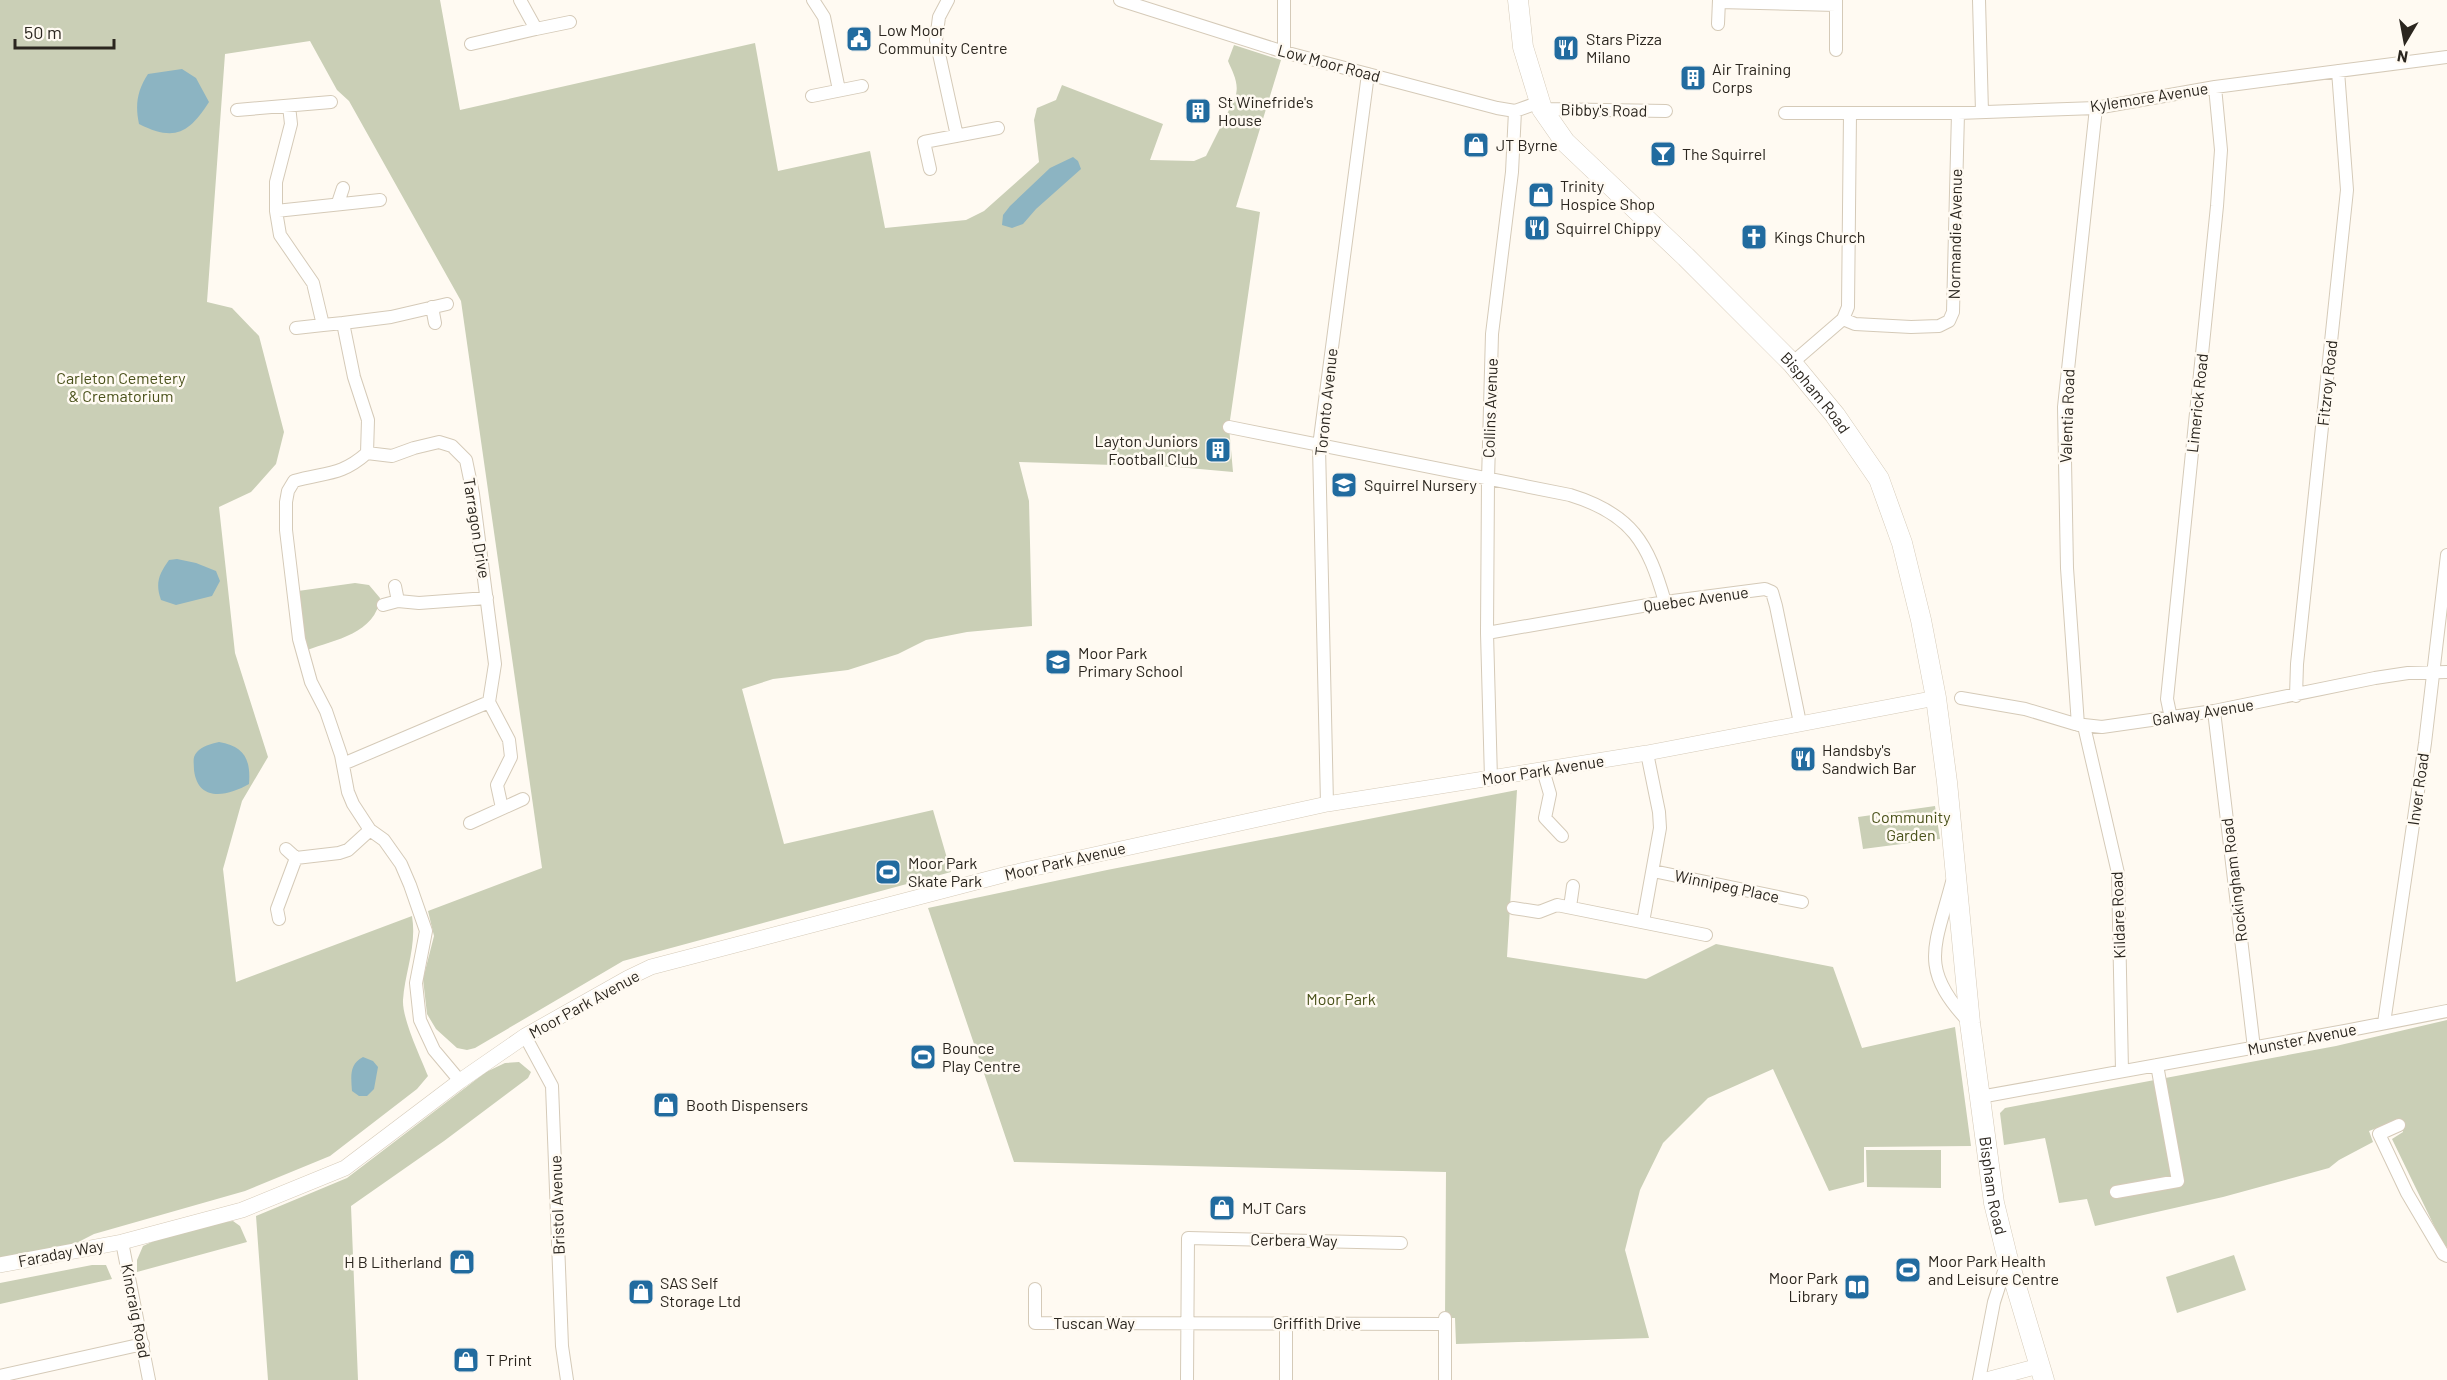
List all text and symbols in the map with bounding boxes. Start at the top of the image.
scale bar [15,12,114,50]
north arrow [2375,12,2435,72]
place label: Low Moor Community Centre [878,20,1008,57]
text: 50 m [24,21,62,43]
public building icon: Low Moor Community Centre [844,24,874,54]
place label: Stars Pizza Milano [1586,29,1662,66]
restaurant icon: Stars Pizza Milano [1551,33,1581,63]
street label: Low Moor Road [1276,40,1383,85]
text: N [2395,47,2409,68]
place label: Air Training Corps [1712,59,1791,96]
building icon: Air Training Corps [1678,63,1708,93]
street label: Kylemore Avenue [2089,78,2209,115]
place label: St Winefride's House [1218,92,1313,129]
building icon: St Winefride's House [1183,96,1213,126]
street label: Bibby's Road [1560,99,1648,120]
shop icon: JT Byrne [1461,130,1491,160]
place label: JT Byrne [1496,135,1558,154]
bar icon: The Squirrel [1648,139,1678,169]
place label: The Squirrel [1682,144,1766,163]
street label: Normandie Avenue [1944,168,1965,299]
place label: Trinity Hospice Shop [1560,176,1655,213]
shop icon: Trinity Hospice Shop [1526,180,1556,210]
restaurant icon: Squirrel Chippy [1522,213,1552,243]
place label: Squirrel Chippy [1556,218,1662,237]
church icon: Kings Church [1739,222,1769,252]
place label: Kings Church [1774,227,1865,246]
street label: Fitzroy Road [2313,339,2340,427]
street label: Toronto Avenue [1310,347,1341,457]
street label: Bispham Road [1777,348,1855,437]
street label: Limerick Road [2182,352,2211,453]
street label: Collins Avenue [1478,358,1501,458]
park label: Carleton Cemetery & Crematorium [56,368,186,405]
street label: Valentia Road [2055,369,2078,463]
place label: Layton Juniors Football Club [1095,431,1198,468]
building icon: Layton Juniors Football Club [1203,435,1233,465]
school or university icon: Squirrel Nursery [1329,470,1359,500]
place label: Squirrel Nursery [1364,475,1477,494]
street label: Tarragon Drive [460,476,495,580]
street label: Quebec Avenue [1642,582,1750,615]
place label: Moor Park Primary School [1078,643,1183,680]
school or university icon: Moor Park Primary School [1043,647,1073,677]
street label: Galway Avenue [2151,694,2255,729]
place label: Handsby's Sandwich Bar [1822,740,1917,777]
restaurant icon: Handsby's Sandwich Bar [1788,744,1818,774]
street label: Moor Park Avenue [1480,750,1605,789]
street label: Inver Road [2403,752,2432,826]
park label: Community Garden [1871,807,1951,844]
street label: Rockingham Road [2216,817,2251,943]
street label: Moor Park Avenue [1003,837,1127,884]
place label: Moor Park Skate Park [908,853,982,890]
sports icon: Moor Park Skate Park [873,857,903,887]
street label: Winnipeg Place [1673,865,1781,906]
street label: Kildare Road [2106,871,2129,959]
street label: Moor Park Avenue [525,965,642,1042]
park label: Moor Park [1306,989,1376,1008]
street label: Munster Avenue [2246,1019,2358,1058]
place label: Bounce Play Centre [942,1038,1021,1075]
sports icon: Bounce Play Centre [908,1042,938,1072]
shop icon: Booth Dispensers [651,1090,681,1120]
place label: Booth Dispensers [686,1095,808,1114]
street label: Bispham Road [1976,1135,2011,1236]
street label: Bristol Avenue [545,1155,568,1255]
shop icon: MJT Cars [1207,1193,1237,1223]
place label: MJT Cars [1242,1198,1306,1217]
street label: Cerbera Way [1250,1229,1338,1250]
street label: Faraday Way [16,1235,106,1270]
shop icon: H B Litherland [447,1247,477,1277]
place label: Moor Park Health and Leisure Centre [1928,1251,2059,1288]
place label: H B Litherland [344,1252,442,1271]
sports icon: Moor Park Health and Leisure Centre [1893,1255,1923,1285]
street label: Kincraig Road [118,1262,155,1360]
place label: Moor Park Library [1769,1268,1839,1305]
library icon: Moor Park Library [1842,1272,1872,1302]
place label: SAS Self Storage Ltd [660,1273,741,1310]
shop icon: SAS Self Storage Ltd [626,1277,656,1307]
street label: Tuscan Way [1053,1313,1135,1332]
street label: Griffith Drive [1273,1313,1361,1332]
shop icon: T Print [451,1345,481,1375]
place label: T Print [486,1350,532,1369]

